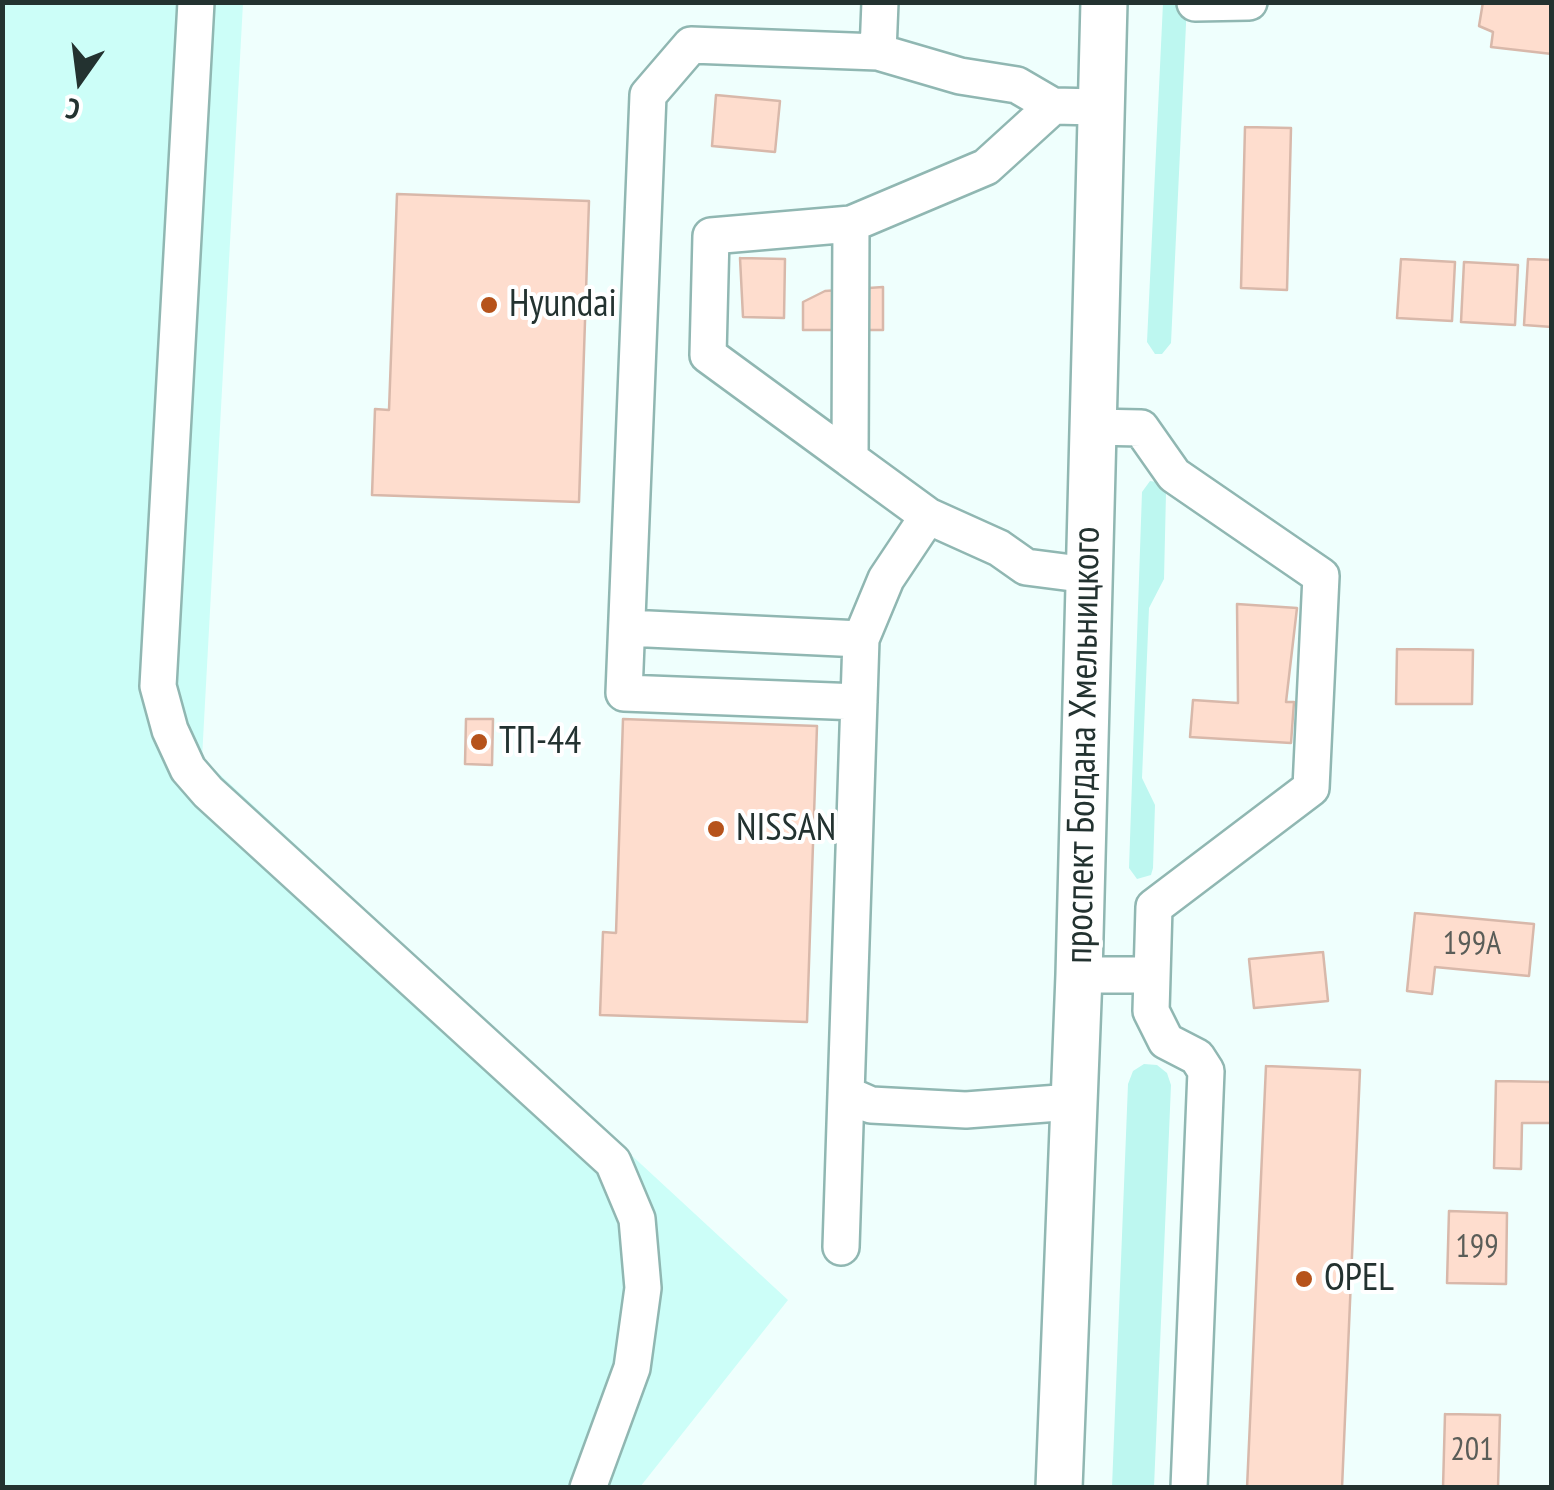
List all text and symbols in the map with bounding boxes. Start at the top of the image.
north arrow [30,30,130,130]
text: С [62,90,83,129]
place label: Hyundai [509,282,617,328]
marker: Hyundai [478,294,500,316]
street label: проспект Богдана Хмельницкого [1057,526,1111,964]
place label: ТП-44 [499,719,581,765]
marker: ТП-44 [468,731,490,753]
place label: NISSAN [736,806,836,852]
marker: NISSAN [705,818,727,840]
house number: 199А [1443,926,1501,964]
house number: 199 [1455,1229,1499,1267]
place label: OPEL [1324,1256,1394,1302]
marker: OPEL [1293,1268,1315,1290]
house number: 201 [1450,1432,1494,1470]

